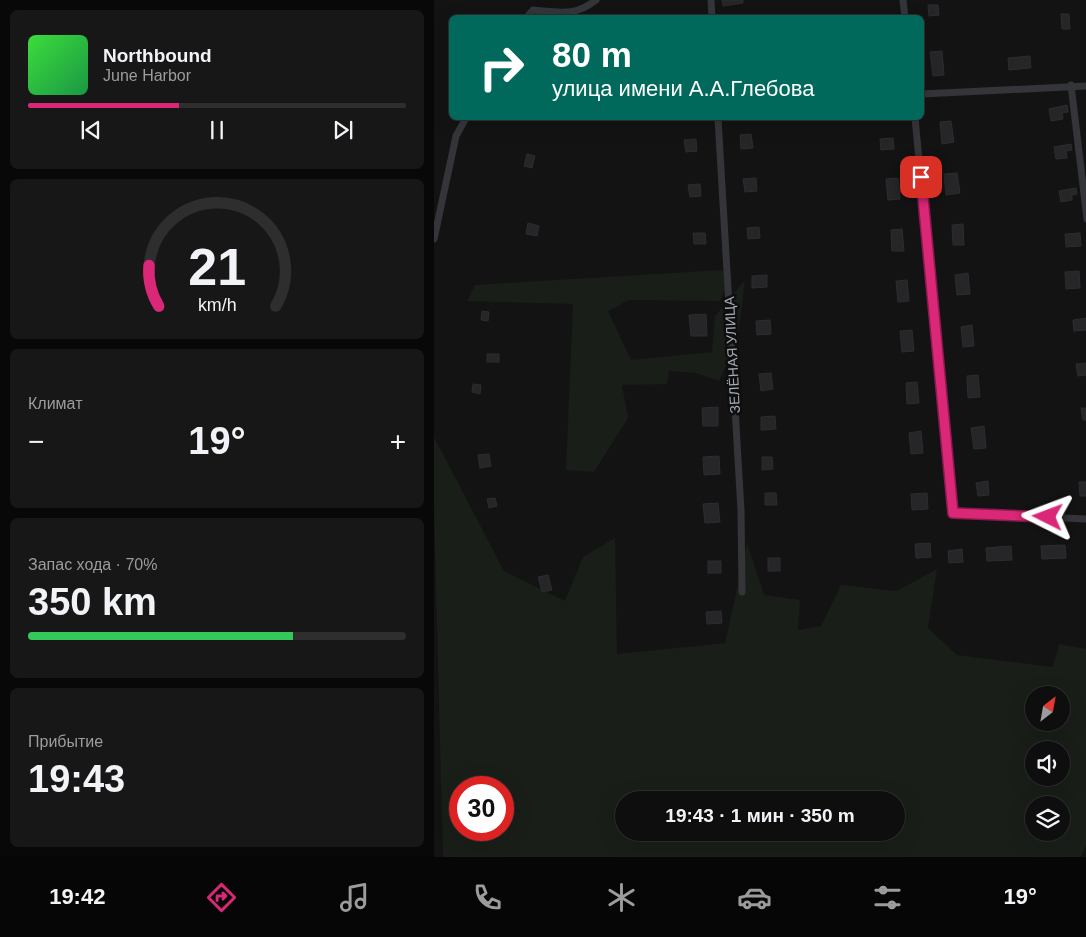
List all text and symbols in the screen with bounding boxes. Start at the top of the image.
icon: right [469,35,534,100]
text: 80 m [552,35,632,74]
text: Northbound [103,45,212,66]
text: June Harbor [103,67,191,84]
text: улица имени А.А.Глебова [552,76,814,101]
icon: previous [77,116,105,144]
icon: pause [203,116,231,144]
icon: next [329,116,357,144]
pin [900,156,942,198]
icon: arrive [907,163,935,191]
text: 21 [188,238,246,296]
text: km/h [198,295,236,315]
street label: ЗЕЛЁНАЯ УЛИЦА [721,295,743,414]
text: Климат [28,395,82,412]
text: 19° [188,420,246,462]
text: − [28,426,44,457]
text: + [390,426,406,457]
position arrow [1021,490,1073,542]
text: Запас хода · 70% [28,556,157,573]
text: 350 km [28,581,157,623]
north arrow [1025,686,1070,731]
map controls [1025,686,1070,841]
text: Прибытие [28,733,103,750]
button: sound [1025,741,1070,786]
text: 19:43 [28,758,125,800]
speed limit sign: 30 [449,776,514,841]
button: layers [1025,796,1070,841]
text: 19:43 · 1 мин · 350 m [665,805,855,826]
icon: directions [204,880,239,915]
icon: music [337,880,372,915]
icon: phone [470,880,505,915]
icon: climate [604,880,639,915]
icon: car [737,880,772,915]
icon: filters [870,880,905,915]
text: 19:42 [49,884,105,909]
text: 19° [1004,884,1037,909]

